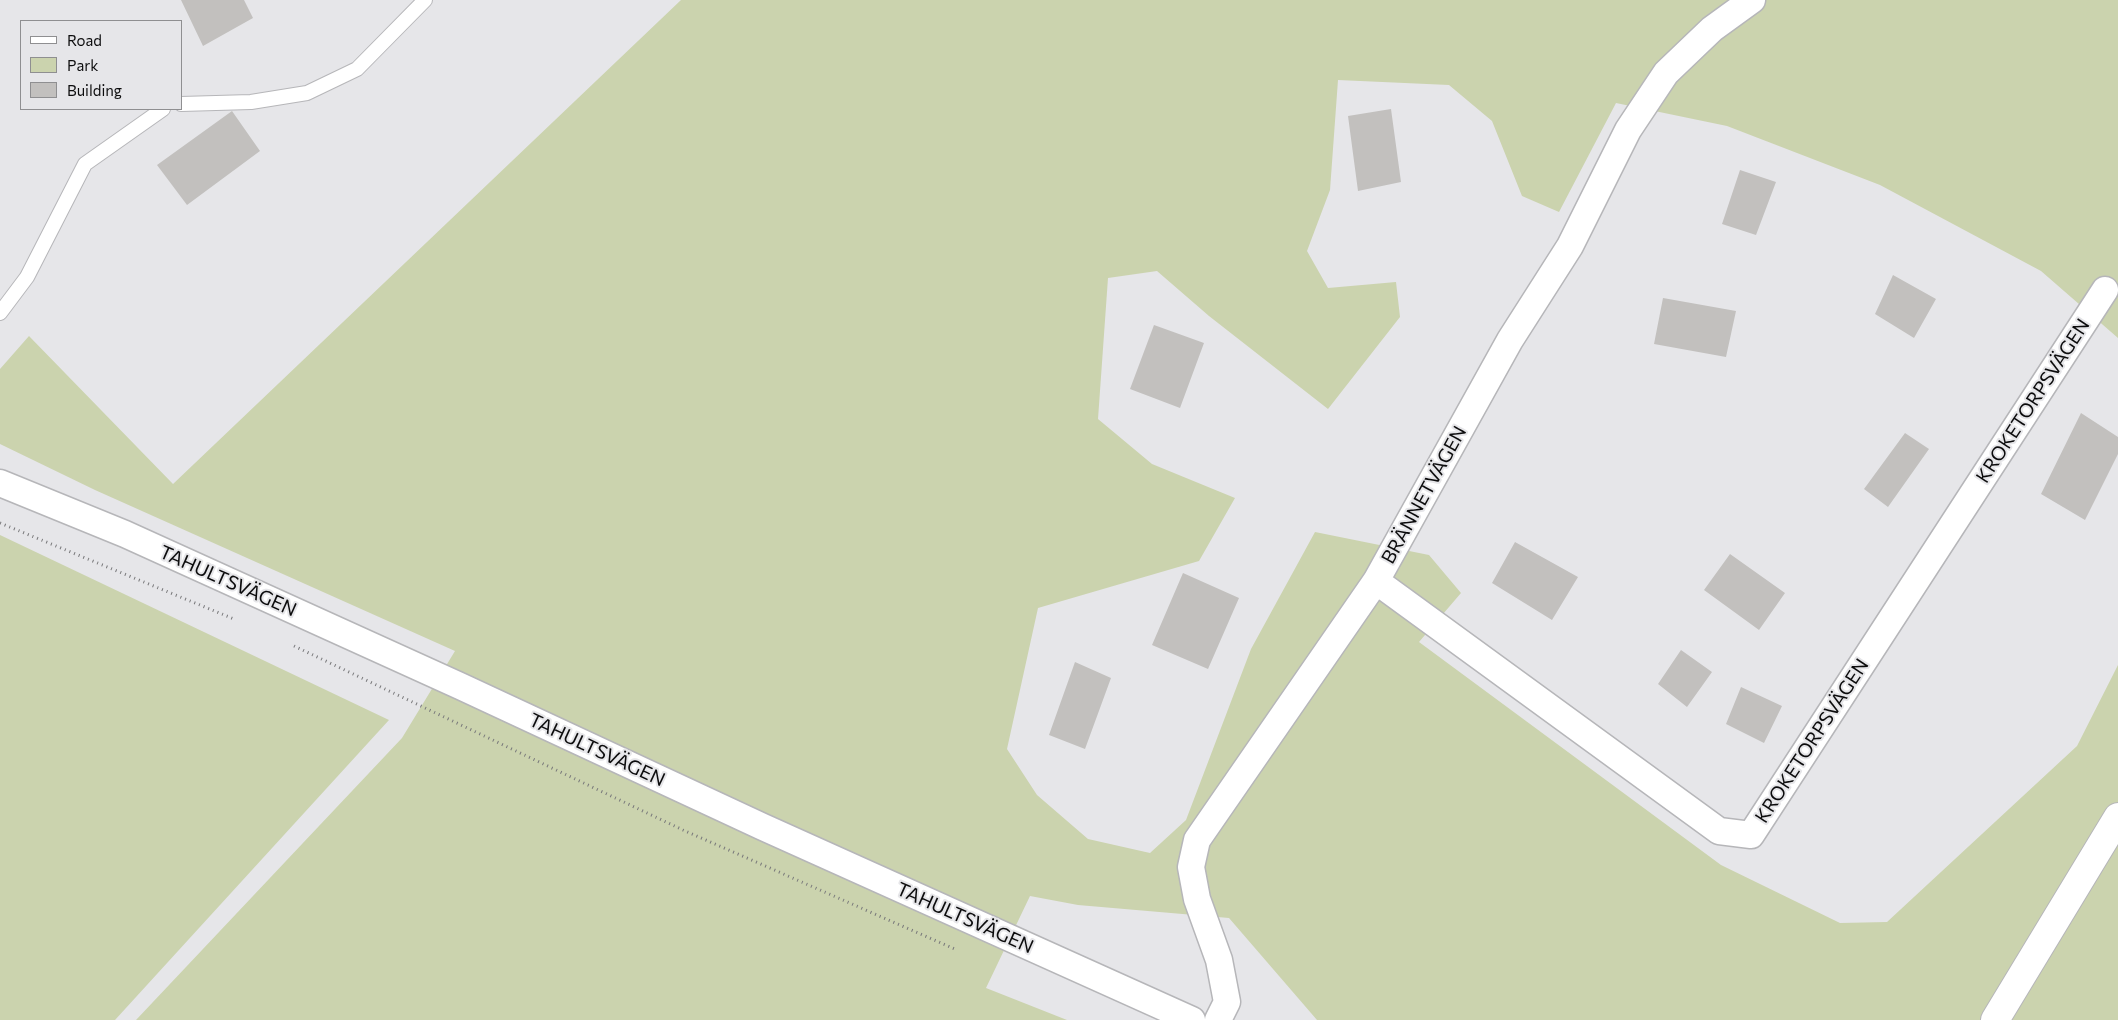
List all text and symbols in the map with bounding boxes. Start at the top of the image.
legend [20,20,182,110]
text: Road [67,31,102,49]
text: Park [67,56,98,74]
text: Building [67,81,122,99]
street label: KROKETORPSVÄGEN [1971,315,2095,487]
street label: BRÄNNETVÄGEN [1377,422,1471,568]
street label: TAHULTSVÄGEN [156,541,300,621]
street label: KROKETORPSVÄGEN [1750,655,1874,827]
street label: TAHULTSVÄGEN [525,709,669,791]
street label: TAHULTSVÄGEN [893,878,1037,958]

